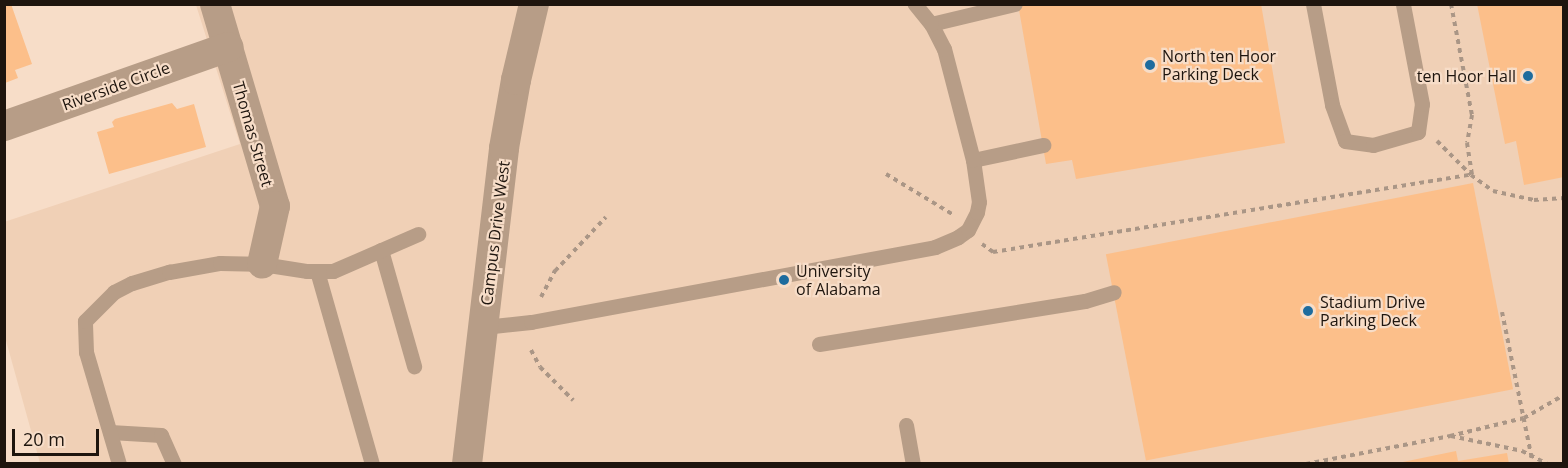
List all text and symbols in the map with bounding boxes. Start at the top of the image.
place label: North ten Hoor Parking Deck [1162,46,1276,84]
street label: Riverside Circle [59,58,173,114]
marker: North ten Hoor Parking Deck [1143,58,1157,72]
place label: ten Hoor Hall [1417,66,1516,86]
marker: ten Hoor Hall [1521,69,1535,83]
street label: Thomas Street [229,79,277,189]
street label: Campus Drive West [477,160,513,306]
place label: University of Alabama [796,261,881,299]
marker: University of Alabama [777,273,791,287]
place label: Stadium Drive Parking Deck [1320,292,1425,330]
marker: Stadium Drive Parking Deck [1301,304,1315,318]
scale bar [15,417,102,455]
text: 20 m [23,427,65,451]

